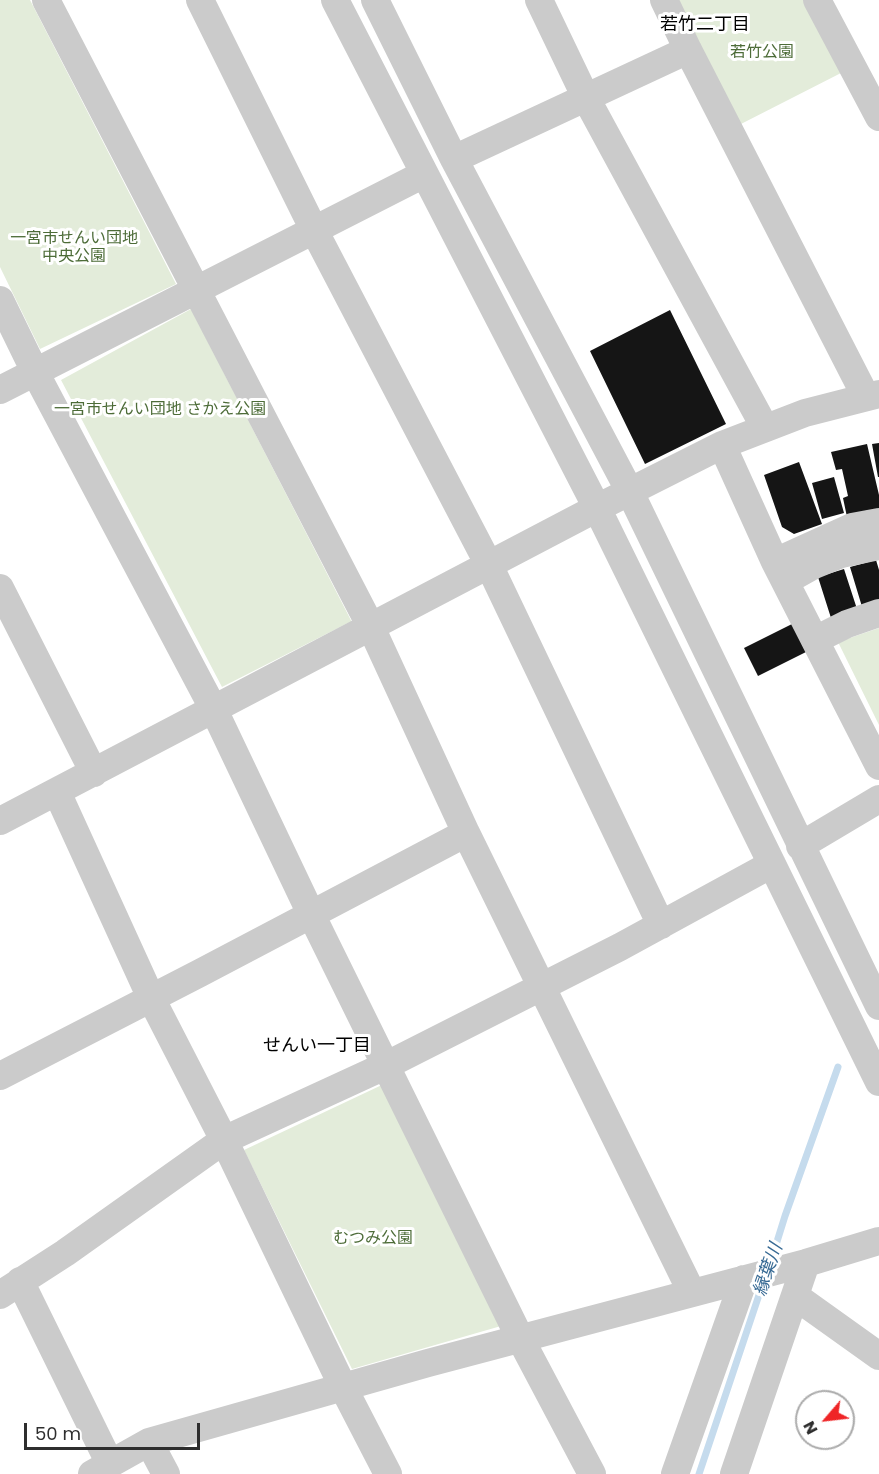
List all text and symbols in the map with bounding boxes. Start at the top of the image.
district label: 若竹二丁目 [660,14,750,36]
park label: 若竹公園 [730,43,794,63]
park label: 一宮市せんい団地 中央公園 [10,229,138,267]
park label: 一宮市せんい団地 さかえ公園 [54,400,266,420]
district label: せんい一丁目 [263,1035,371,1057]
park label: むつみ公園 [333,1229,413,1249]
water label: 縁葉川 [750,1241,788,1299]
north arrow [795,1390,855,1450]
scale bar [27,1411,202,1449]
text: N [797,1417,823,1438]
text: 50 m [35,1421,81,1446]

